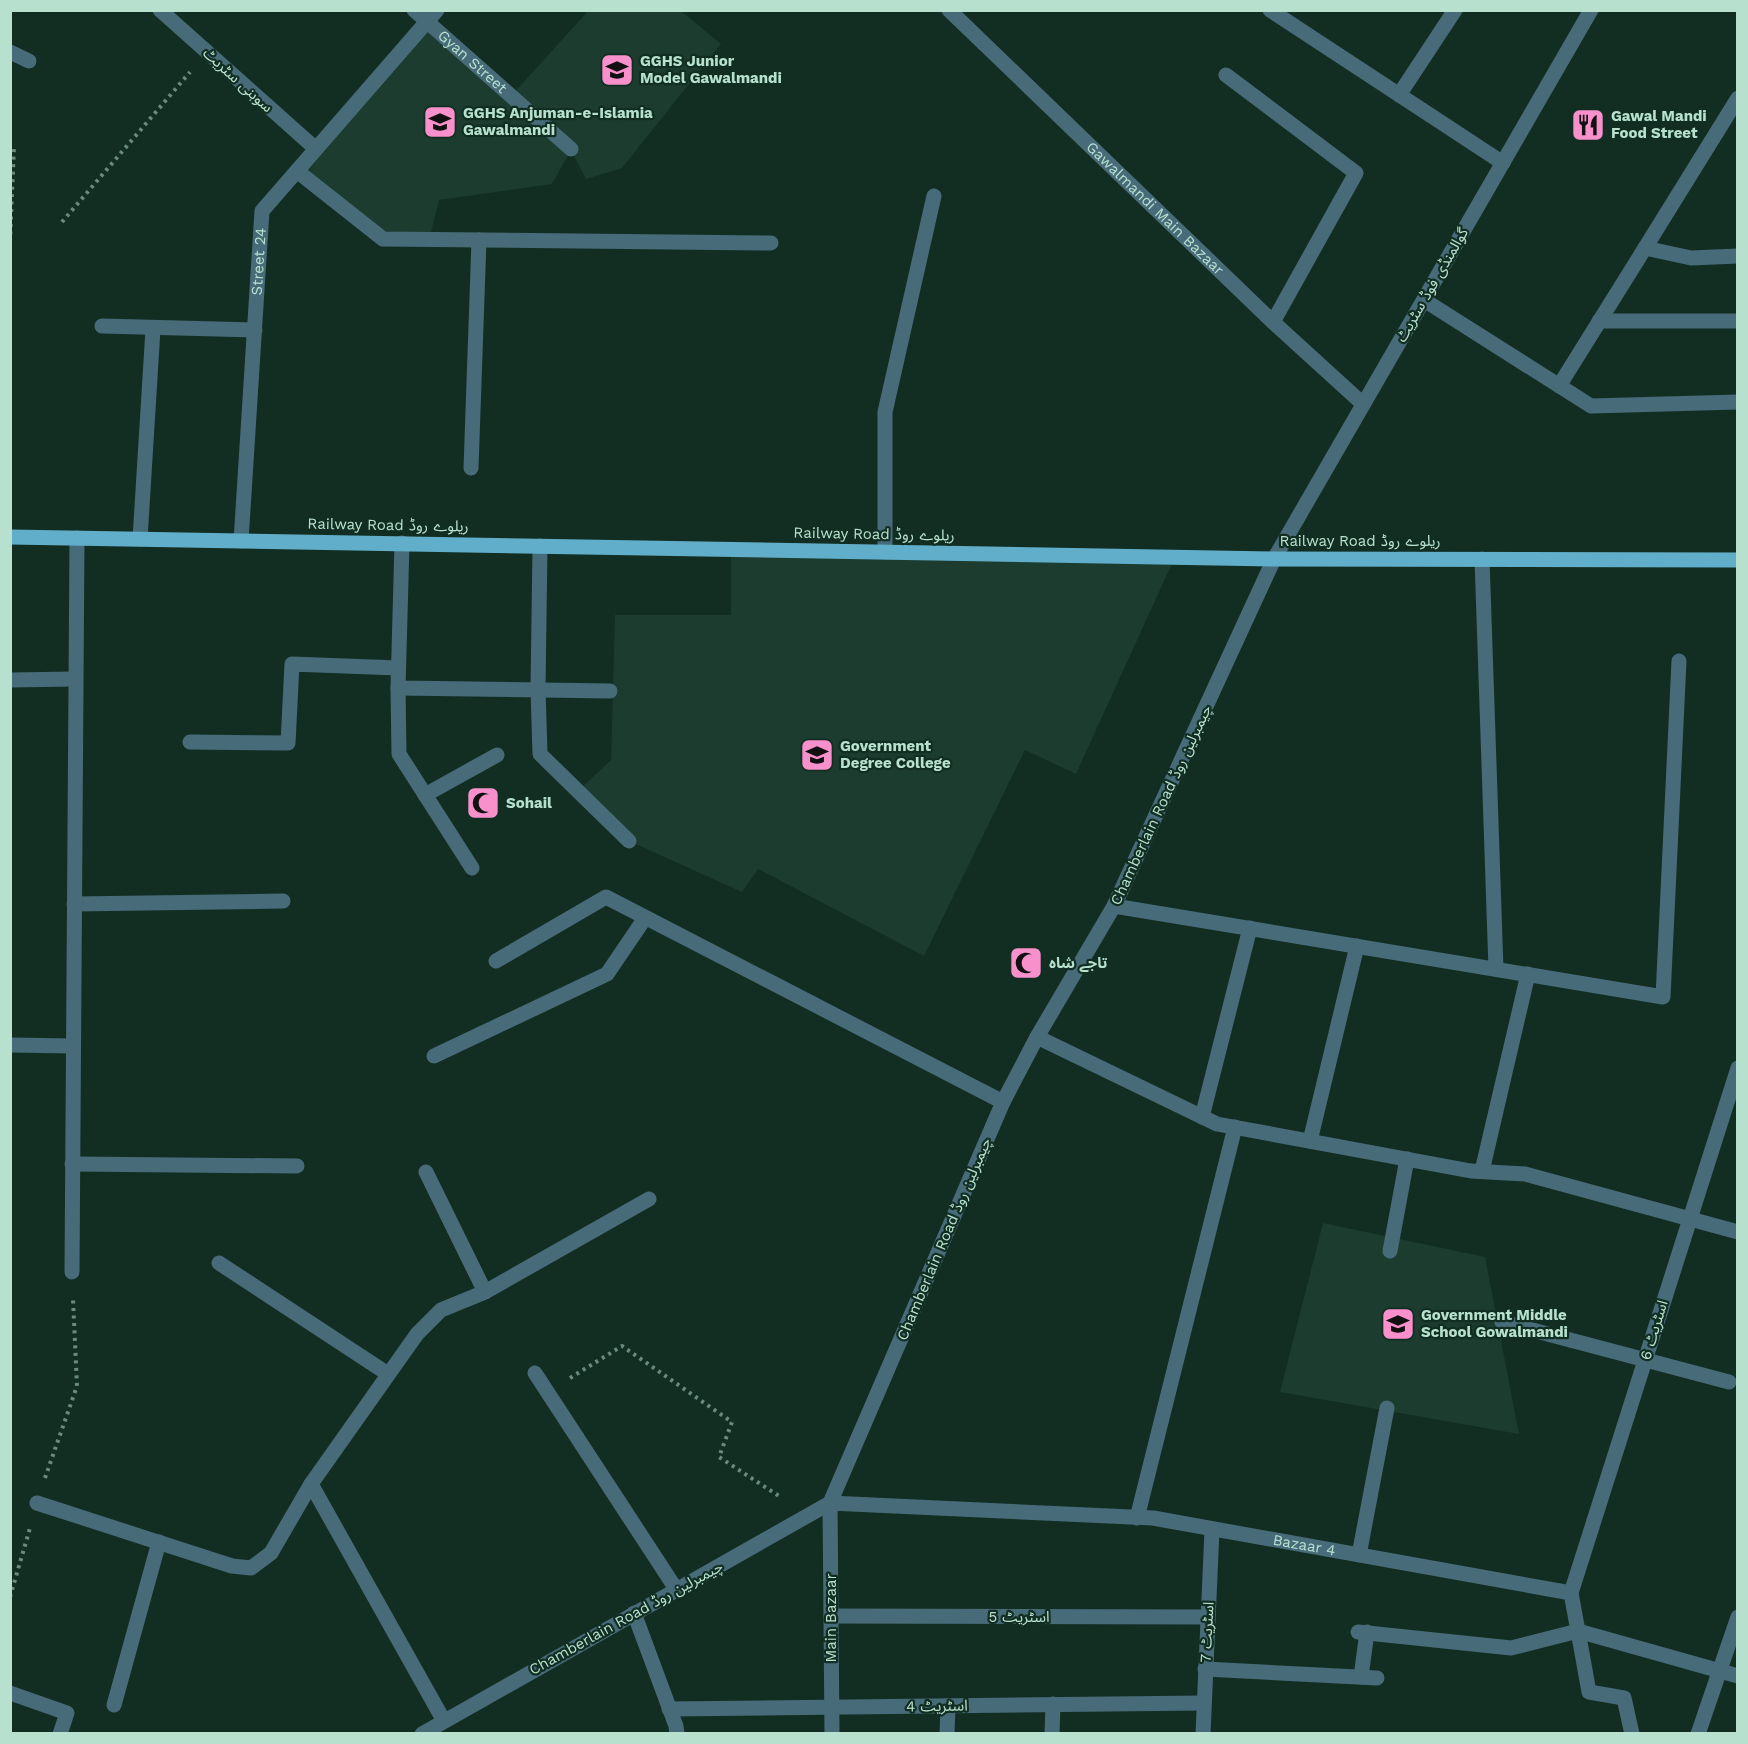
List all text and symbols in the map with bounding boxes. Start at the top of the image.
street label: Gyan Street [434,26,511,98]
street label: سوہنی سٹریٹ [199,44,277,116]
school or university icon: GGHS Junior Model Gawalmandi [599,52,635,88]
place label: GGHS Junior Model Gawalmandi [640,52,782,87]
school or university icon: GGHS Anjuman-e-Islamia Gawalmandi [422,104,458,140]
place label: GGHS Anjuman-e-Islamia Gawalmandi [463,104,653,139]
restaurant icon: Gawal Mandi Food Street [1570,107,1606,143]
place label: Gawal Mandi Food Street [1611,107,1707,142]
street label: Gawalmandi Main Bazaar [1082,138,1228,279]
street label: گوالمنڈی فوڈ سٹریٹ [1392,224,1472,345]
street label: Street 24 [248,227,270,296]
street label: Railway Road ریلوے روڈ [307,515,469,535]
street label: Railway Road ریلوے روڈ [793,524,955,544]
street label: Railway Road ریلوے روڈ [1279,532,1441,550]
street label: Chamberlain Road چیمبرلین روڈ [1107,702,1216,908]
school or university icon: Government Degree College [799,737,835,773]
place label: Government Degree College [840,737,951,772]
mosque icon: Sohail [465,785,501,821]
place label: Sohail [506,794,552,812]
mosque icon: تاجے شاہ [1008,945,1044,981]
place label: تاجے شاہ [1049,954,1108,973]
street label: Chamberlain Road چیمبرلین روڈ [893,1135,996,1343]
street label: اسٹریٹ 6 [1636,1298,1672,1362]
school or university icon: Government Middle School Gowalmandi [1380,1306,1416,1342]
place label: Government Middle School Gowalmandi [1421,1306,1568,1341]
street label: Bazaar 4 [1271,1531,1337,1560]
street label: Chamberlain Road چیمبرلین روڈ [526,1557,727,1680]
street label: Main Bazaar [822,1574,840,1663]
street label: اسٹریٹ 7 [1196,1601,1218,1663]
street label: اسٹریٹ 5 [988,1608,1050,1626]
street label: اسٹریٹ 4 [906,1696,968,1716]

